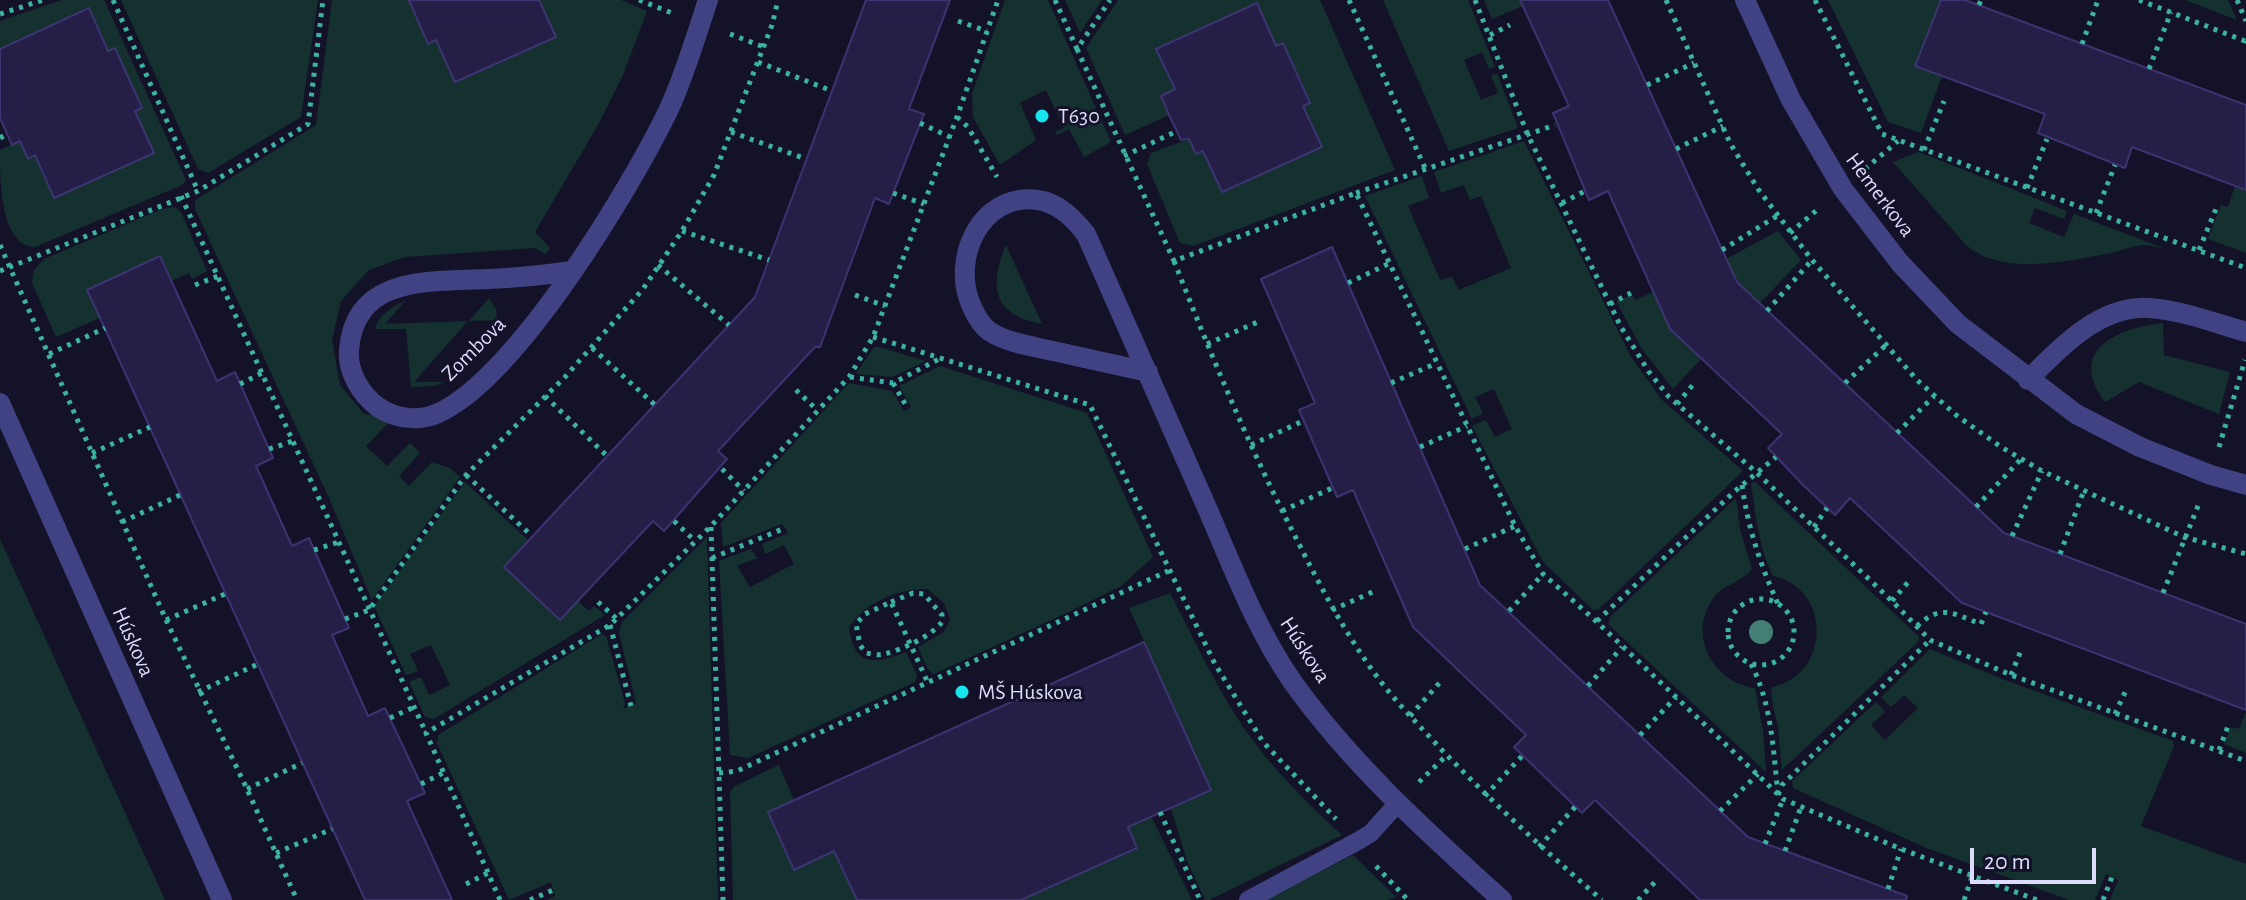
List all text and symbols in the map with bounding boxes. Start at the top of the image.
place label: T630 [1058,103,1100,129]
marker: T630 [1033,107,1051,125]
street label: Hemerkova [1840,148,1920,242]
street label: Zombova [436,311,512,387]
street label: Húskova [106,603,160,681]
street label: Húskova [1274,612,1336,688]
place label: MŠ Húskova [978,679,1083,705]
marker: MŠ Húskova [953,683,971,701]
scale bar [1974,832,2100,882]
text: 20 m [1984,850,2031,874]

